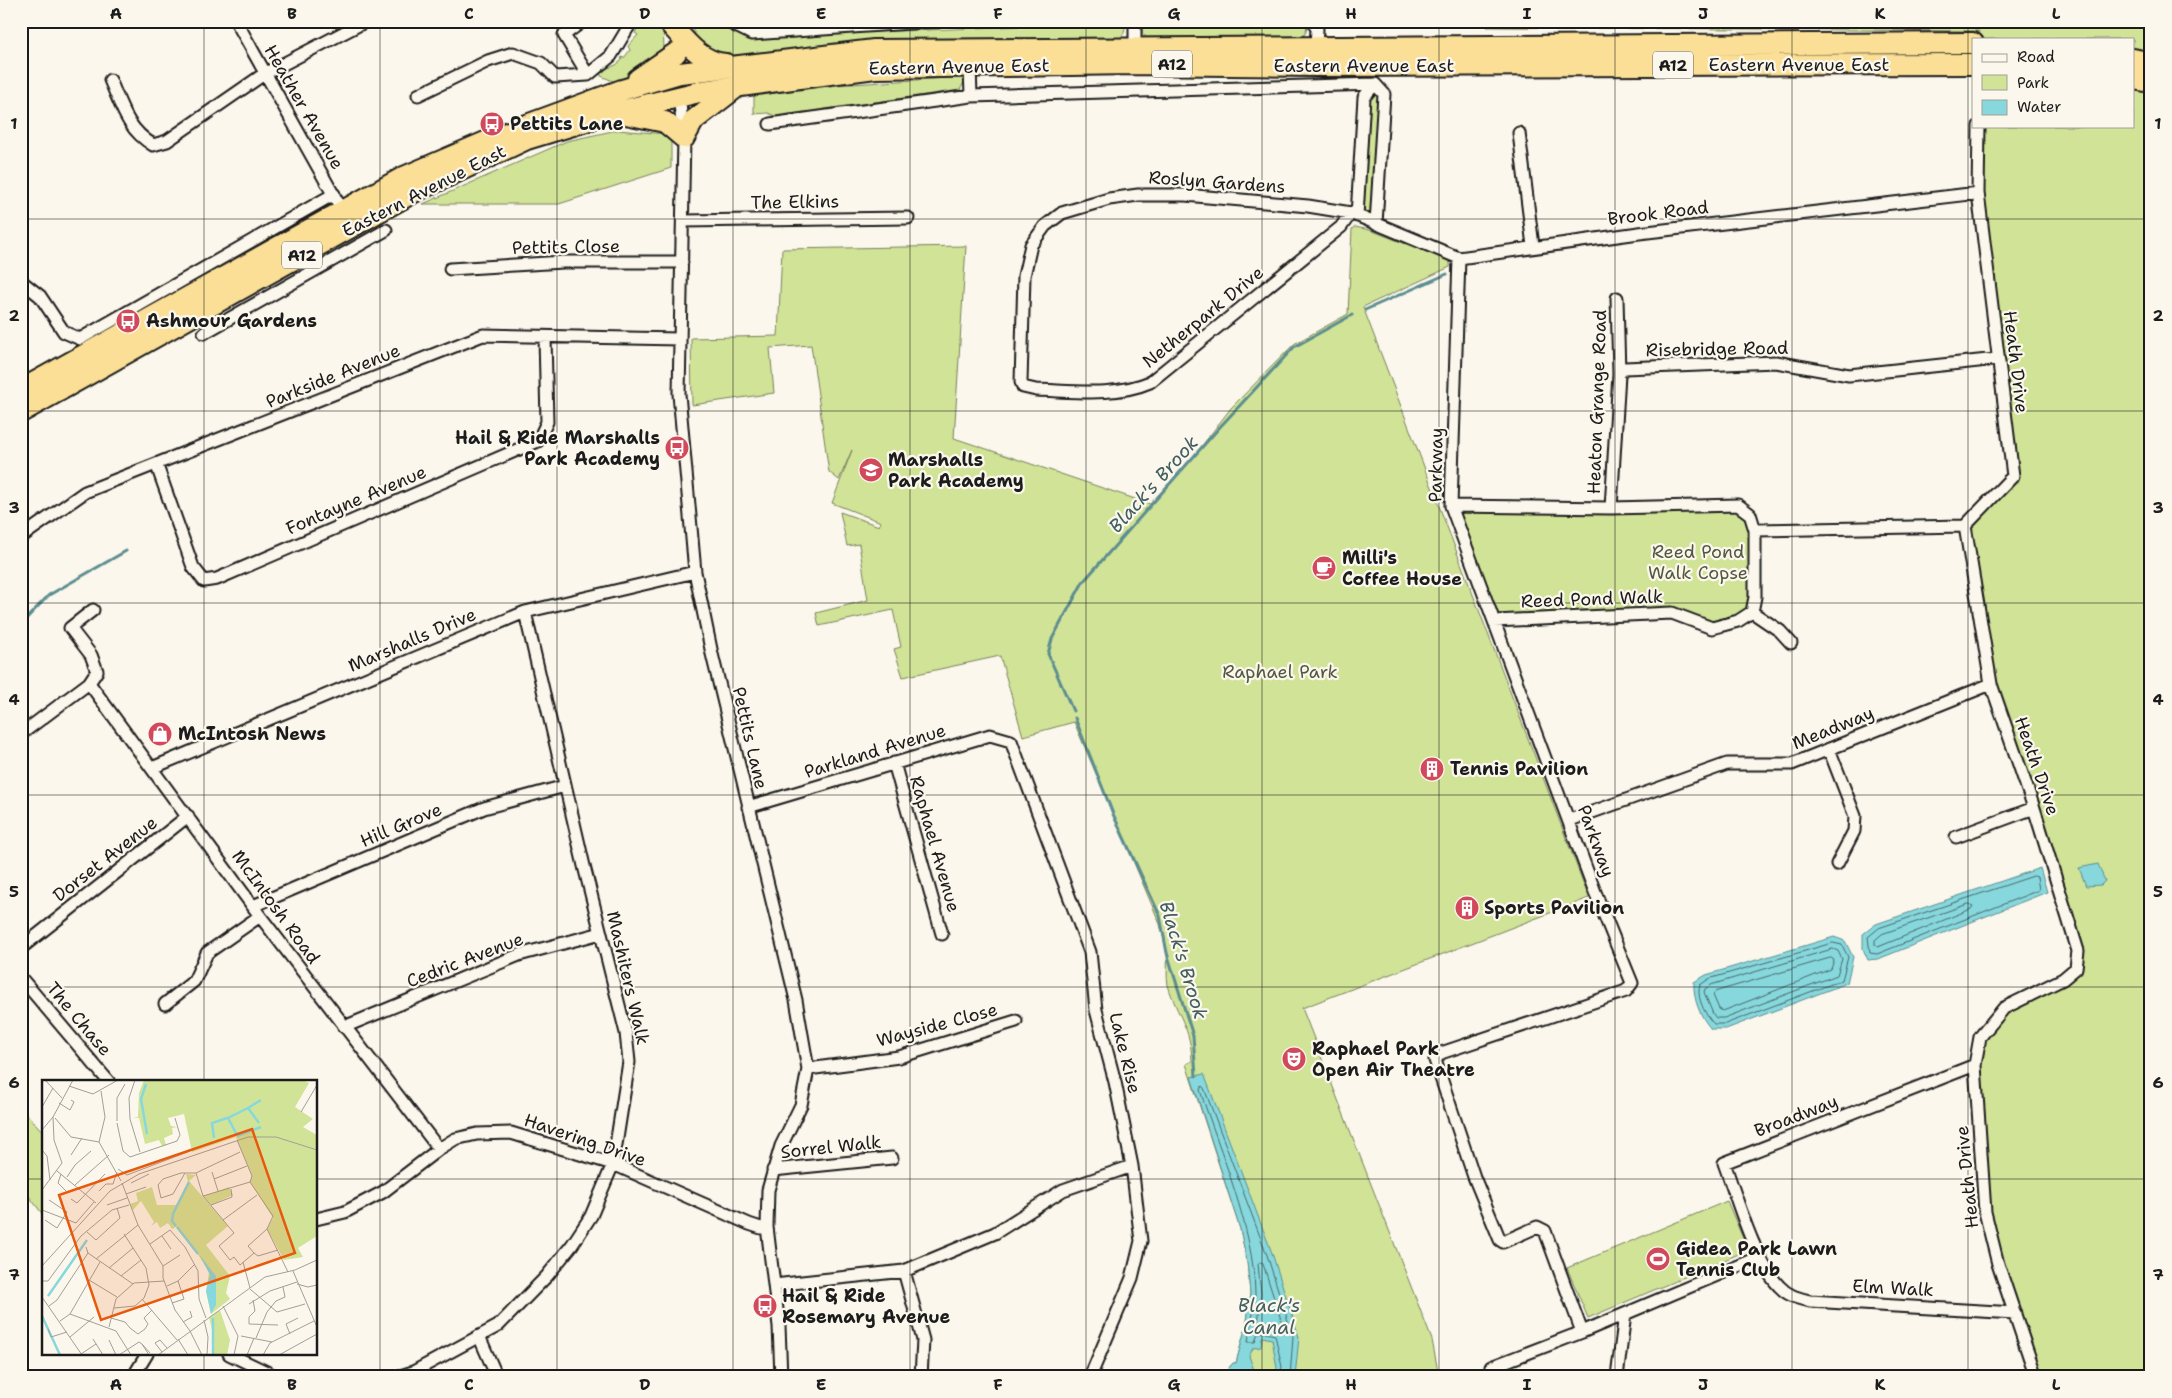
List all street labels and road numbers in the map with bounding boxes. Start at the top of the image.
street label: Heather Avenue [258,40,350,174]
road number: A12 [1152,51,1192,78]
road number: A12 [1653,52,1693,78]
street label: Eastern Avenue East [868,53,1050,81]
street label: Eastern Avenue East [1709,53,1890,77]
street label: Eastern Avenue East [1274,54,1455,78]
street label: Eastern Avenue East [338,139,510,243]
street label: Roslyn Gardens [1148,165,1286,199]
street label: The Elkins [750,189,840,215]
street label: Brook Road [1606,195,1710,231]
street label: Pettits Close [512,234,620,260]
road number: A12 [282,242,322,268]
street label: Netherpark Drive [1137,261,1269,373]
street label: Heaton Grange Road [1582,309,1612,495]
street label: Heath Drive [1998,309,2034,415]
street label: Risebridge Road [1645,336,1789,362]
street label: Parkside Avenue [262,338,404,414]
street label: Parkway [1423,427,1449,503]
street label: Fontayne Avenue [282,460,430,540]
street label: Reed Pond Walk [1520,585,1664,613]
street label: Marshalls Drive [344,602,480,678]
street label: Pettits Lane [727,684,773,792]
street label: Meadway [1789,701,1877,755]
street label: Heath Drive [2009,713,2065,819]
street label: Parkland Avenue [801,718,949,784]
street label: Raphael Avenue [904,773,966,915]
street label: Hill Grove [357,797,445,853]
street label: Parkway [1572,802,1620,880]
street label: Dorset Avenue [48,811,162,907]
street label: McIntosh Road [226,845,326,969]
street label: Mashiters Walk [601,909,655,1047]
street label: Cedric Avenue [403,927,527,993]
street label: The Chase [41,977,117,1061]
street label: Wayside Close [874,997,1000,1053]
street label: Lake Rise [1103,1010,1147,1096]
street label: Broadway [1751,1089,1841,1143]
street label: Havering Drive [521,1108,649,1172]
street label: Heath Drive [1950,1124,1984,1230]
street label: Sorrel Walk [779,1130,883,1164]
street label: Elm Walk [1852,1274,1934,1302]

